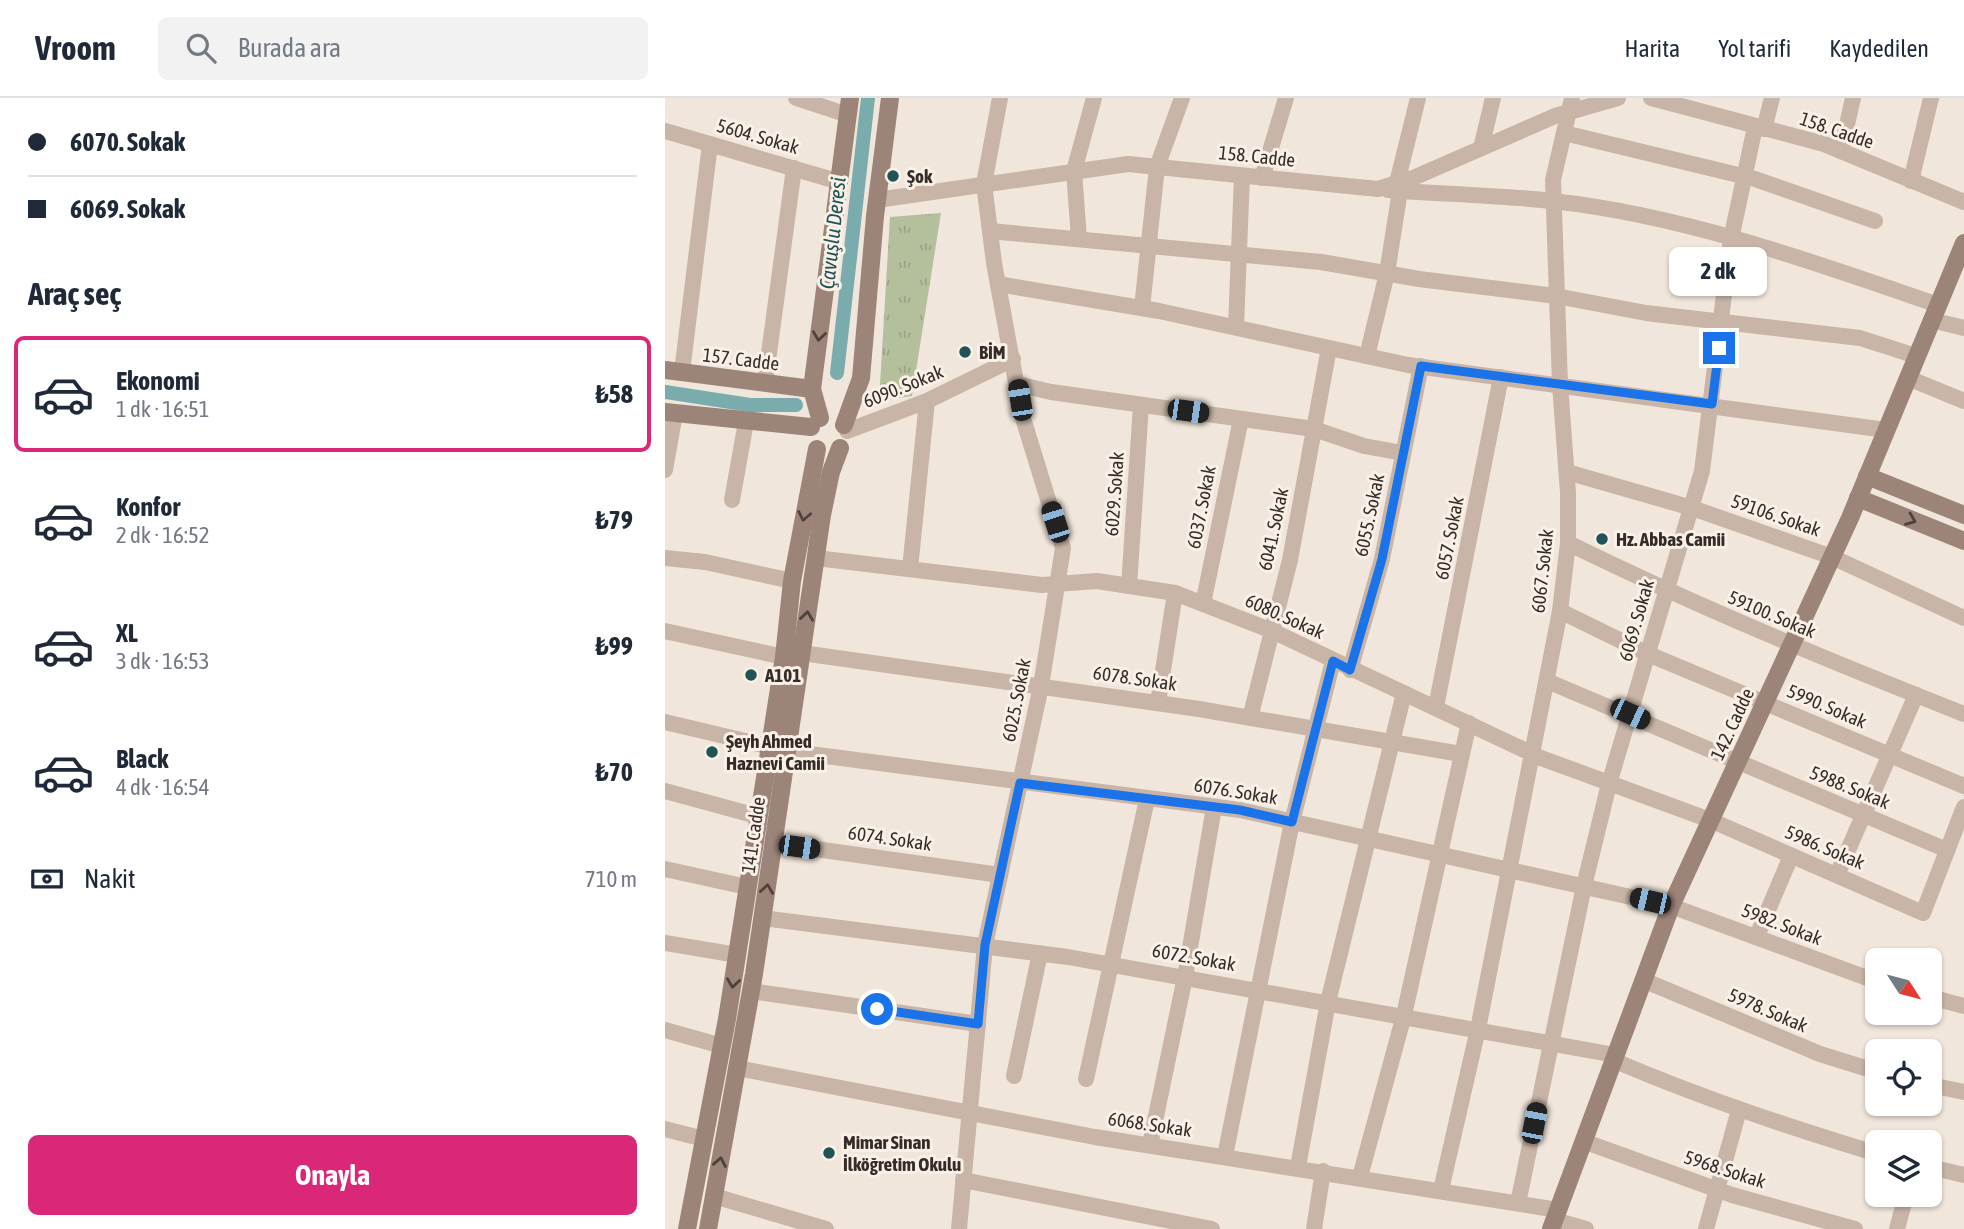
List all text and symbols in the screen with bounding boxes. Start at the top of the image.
search box [158,17,648,80]
text: Vroom [35,29,116,67]
icon: search [182,29,220,67]
text: Burada ara [238,33,341,63]
text: Harita [1624,35,1680,62]
text: Yol tarifi [1718,35,1791,62]
text: Kaydedilen [1829,35,1929,62]
street label: 158. Cadde [1797,107,1877,153]
street label: 5604. Sokak [715,114,802,158]
text: 6070. Sokak [70,127,185,157]
street label: 158. Cadde [1218,141,1296,171]
place label: Şok [907,165,933,187]
marker: Şok [885,168,901,184]
water label: Çavuşlu Deresi [814,176,850,290]
text: 6069. Sokak [70,194,185,224]
callout: 2 dk [1670,246,1768,296]
text: 2 dk [1701,258,1735,284]
text: Araç seç [28,275,121,312]
one-way arrow [812,330,827,342]
route end [1703,332,1735,364]
place label: BİM [979,341,1006,363]
street label: 157. Cadde [702,343,780,375]
marker: BİM [957,344,973,360]
street label: 6090. Sokak [860,360,947,412]
icon: car [32,363,95,426]
text: Ekonomi [116,366,200,396]
car [1007,378,1034,422]
text: ₺58 [596,379,633,409]
text: 1 dk · 16:51 [116,396,210,422]
car [1166,398,1211,424]
street label: 6029. Sokak [1100,451,1128,537]
street label: 6037. Sokak [1182,463,1220,550]
street label: 6055. Sokak [1349,471,1389,558]
street label: 6041. Sokak [1253,485,1293,572]
icon: car [32,489,95,552]
street label: 59106. Sokak [1728,489,1824,541]
text: Konfor [116,492,180,522]
street label: 6057. Sokak [1430,494,1468,581]
car [1039,499,1072,545]
text: ₺79 [596,505,633,535]
one-way arrow [798,510,813,522]
one-way arrow [1904,511,1916,525]
text: 2 dk · 16:52 [116,522,210,548]
street label: 6067. Sokak [1527,527,1557,614]
place label: Hz. Abbas Camii [1616,528,1725,550]
marker: Hz. Abbas Camii [1594,531,1610,547]
street label: 6069. Sokak [1614,576,1658,663]
street label: 59100. Sokak [1725,586,1820,643]
street label: 6080. Sokak [1242,589,1329,643]
one-way arrow [799,610,814,622]
icon: car [32,615,95,678]
text: XL [116,618,138,648]
text: ₺99 [596,631,633,661]
text: 3 dk · 16:53 [116,648,210,674]
street label: 6025. Sokak [997,656,1035,743]
street label: 6078. Sokak [1092,661,1179,695]
place label: A101 [764,664,801,686]
marker: A101 [743,667,759,683]
street label: 5990. Sokak [1784,679,1871,733]
street label: 142. Cadde [1706,685,1758,763]
car [1607,696,1654,732]
place label: Şeyh Ahmed Haznevi Camii [726,730,825,774]
icon: car [32,741,95,804]
text: Black [116,744,168,774]
marker: Şeyh Ahmed Haznevi Camii [704,744,720,760]
text: ₺70 [596,757,633,787]
street label: 5988. Sokak [1807,761,1894,813]
text: 4 dk · 16:54 [116,774,210,800]
street label: 6076. Sokak [1193,774,1280,809]
street label: 141. Cadde [737,795,769,875]
street label: 5986. Sokak [1782,820,1869,874]
street label: 6074. Sokak [847,821,934,855]
car [777,834,822,860]
icon: cash [28,860,66,898]
text: Nakit [84,864,136,894]
text: 710 m [585,866,637,892]
one-way arrow [759,884,774,895]
car [1628,886,1673,916]
street label: 5982. Sokak [1739,899,1826,950]
street label: 6072. Sokak [1151,939,1238,975]
north arrow [1865,948,1943,1026]
map controls [1865,948,1942,1207]
one-way arrow [725,977,740,989]
street label: 5978. Sokak [1725,983,1812,1037]
route start [861,993,893,1025]
button: locate [1865,1039,1942,1116]
car [1520,1100,1549,1146]
street label: 6068. Sokak [1107,1107,1194,1141]
button: layers [1865,1130,1942,1207]
place label: Mimar Sinan İlköğretim Okulu [843,1131,961,1175]
button: Onayla [28,1135,637,1215]
marker: Mimar Sinan İlköğretim Okulu [821,1145,837,1161]
street label: 5968. Sokak [1682,1146,1769,1193]
one-way arrow [712,1156,727,1168]

